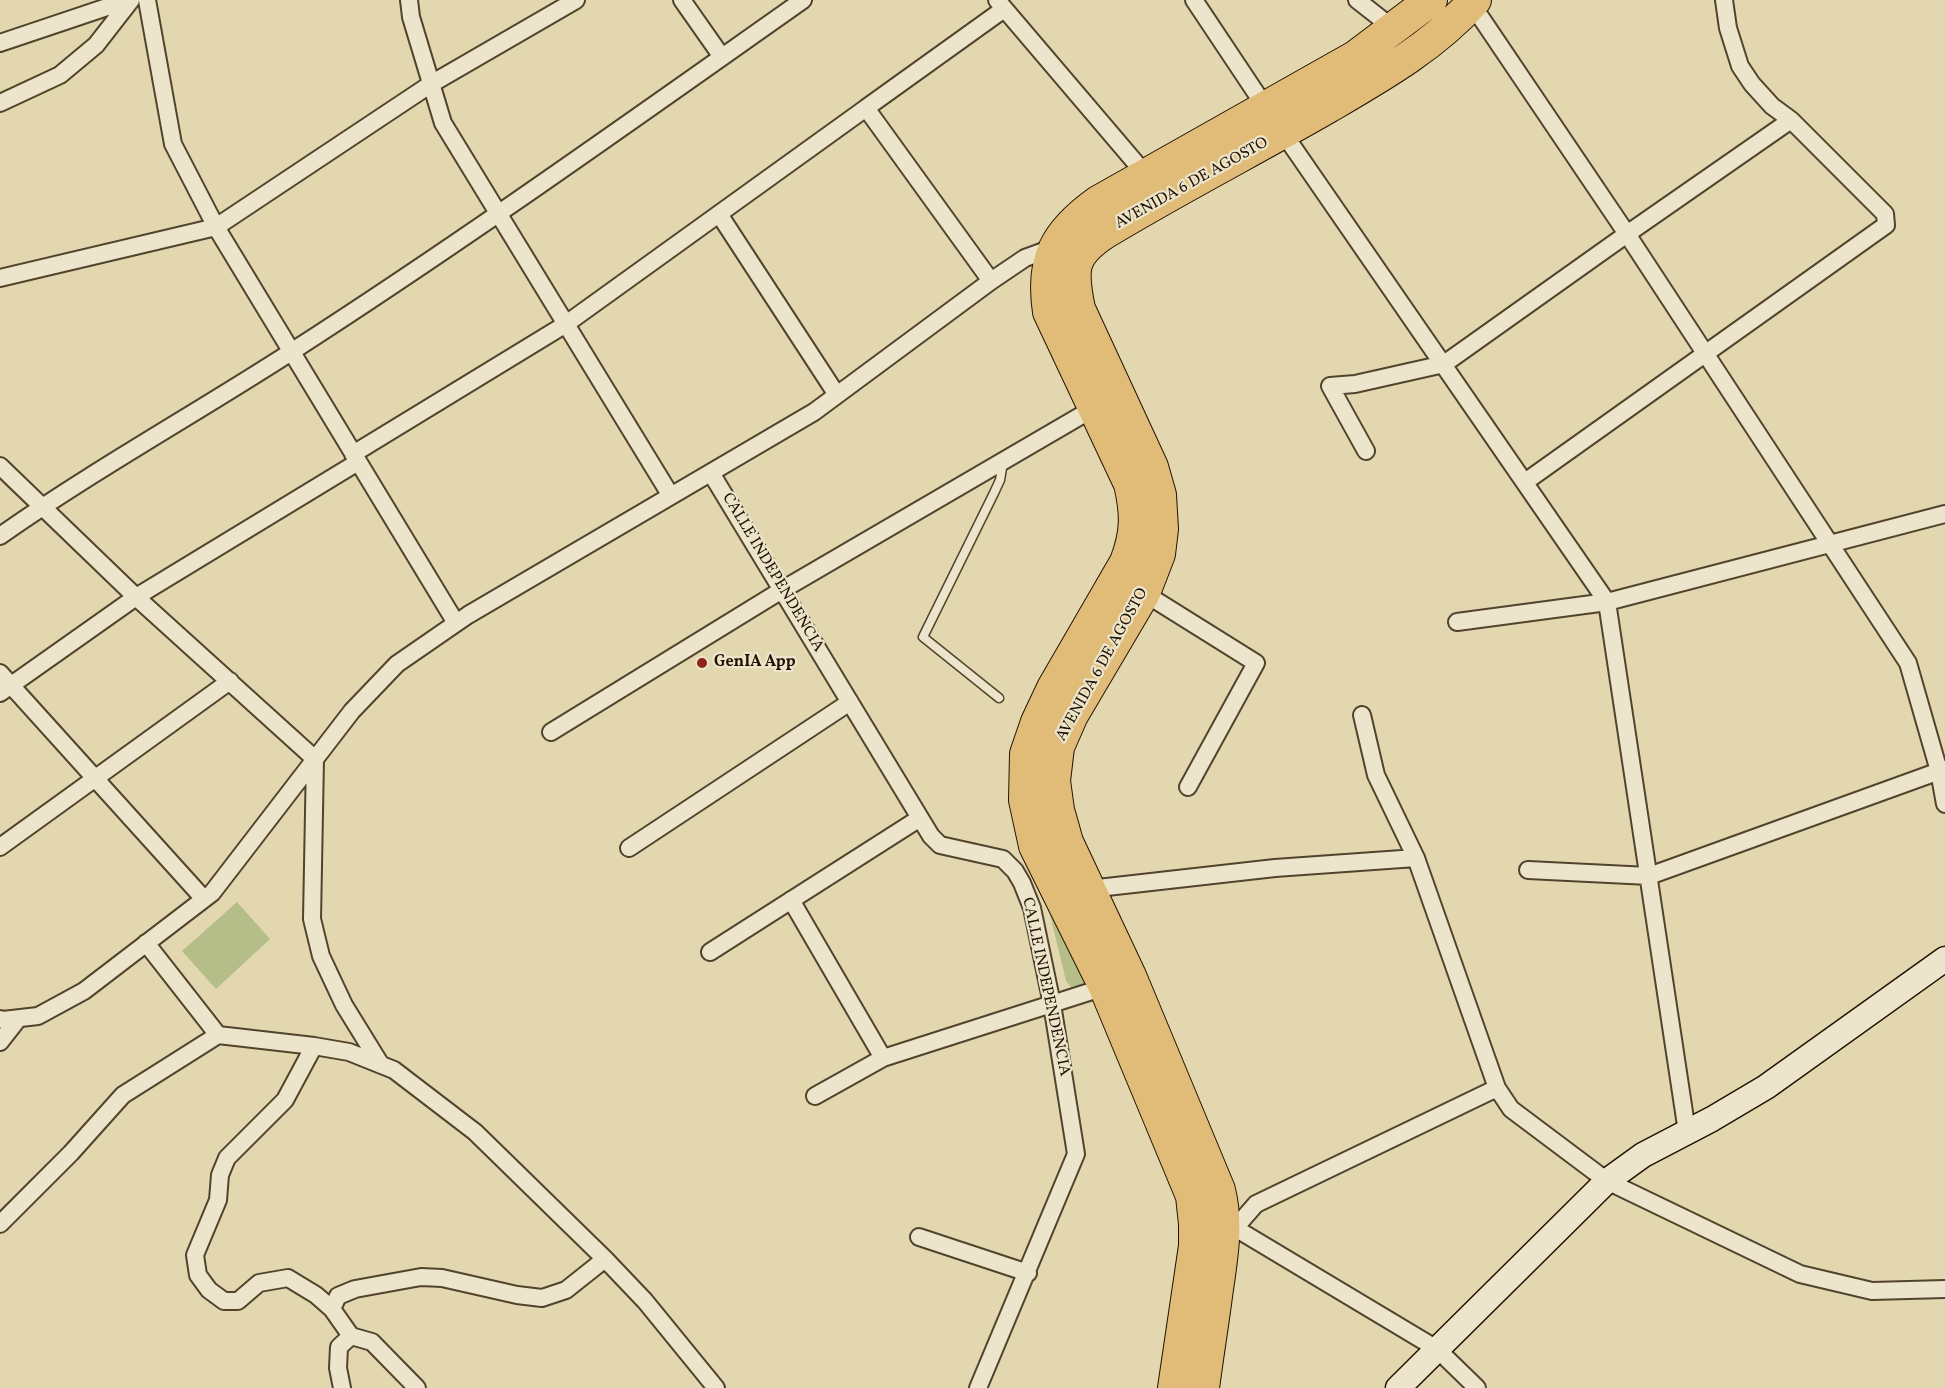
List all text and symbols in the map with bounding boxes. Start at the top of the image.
street label: AVENIDA 6 DE AGOSTO [1112,134,1272,234]
street label: CALLE INDEPENDENCIA [717,490,827,656]
street label: AVENIDA 6 DE AGOSTO [1053,585,1153,745]
place label: GenIA App [714,653,796,673]
marker: GenIA App [695,656,709,670]
street label: CALLE INDEPENDENCIA [1017,896,1073,1078]

